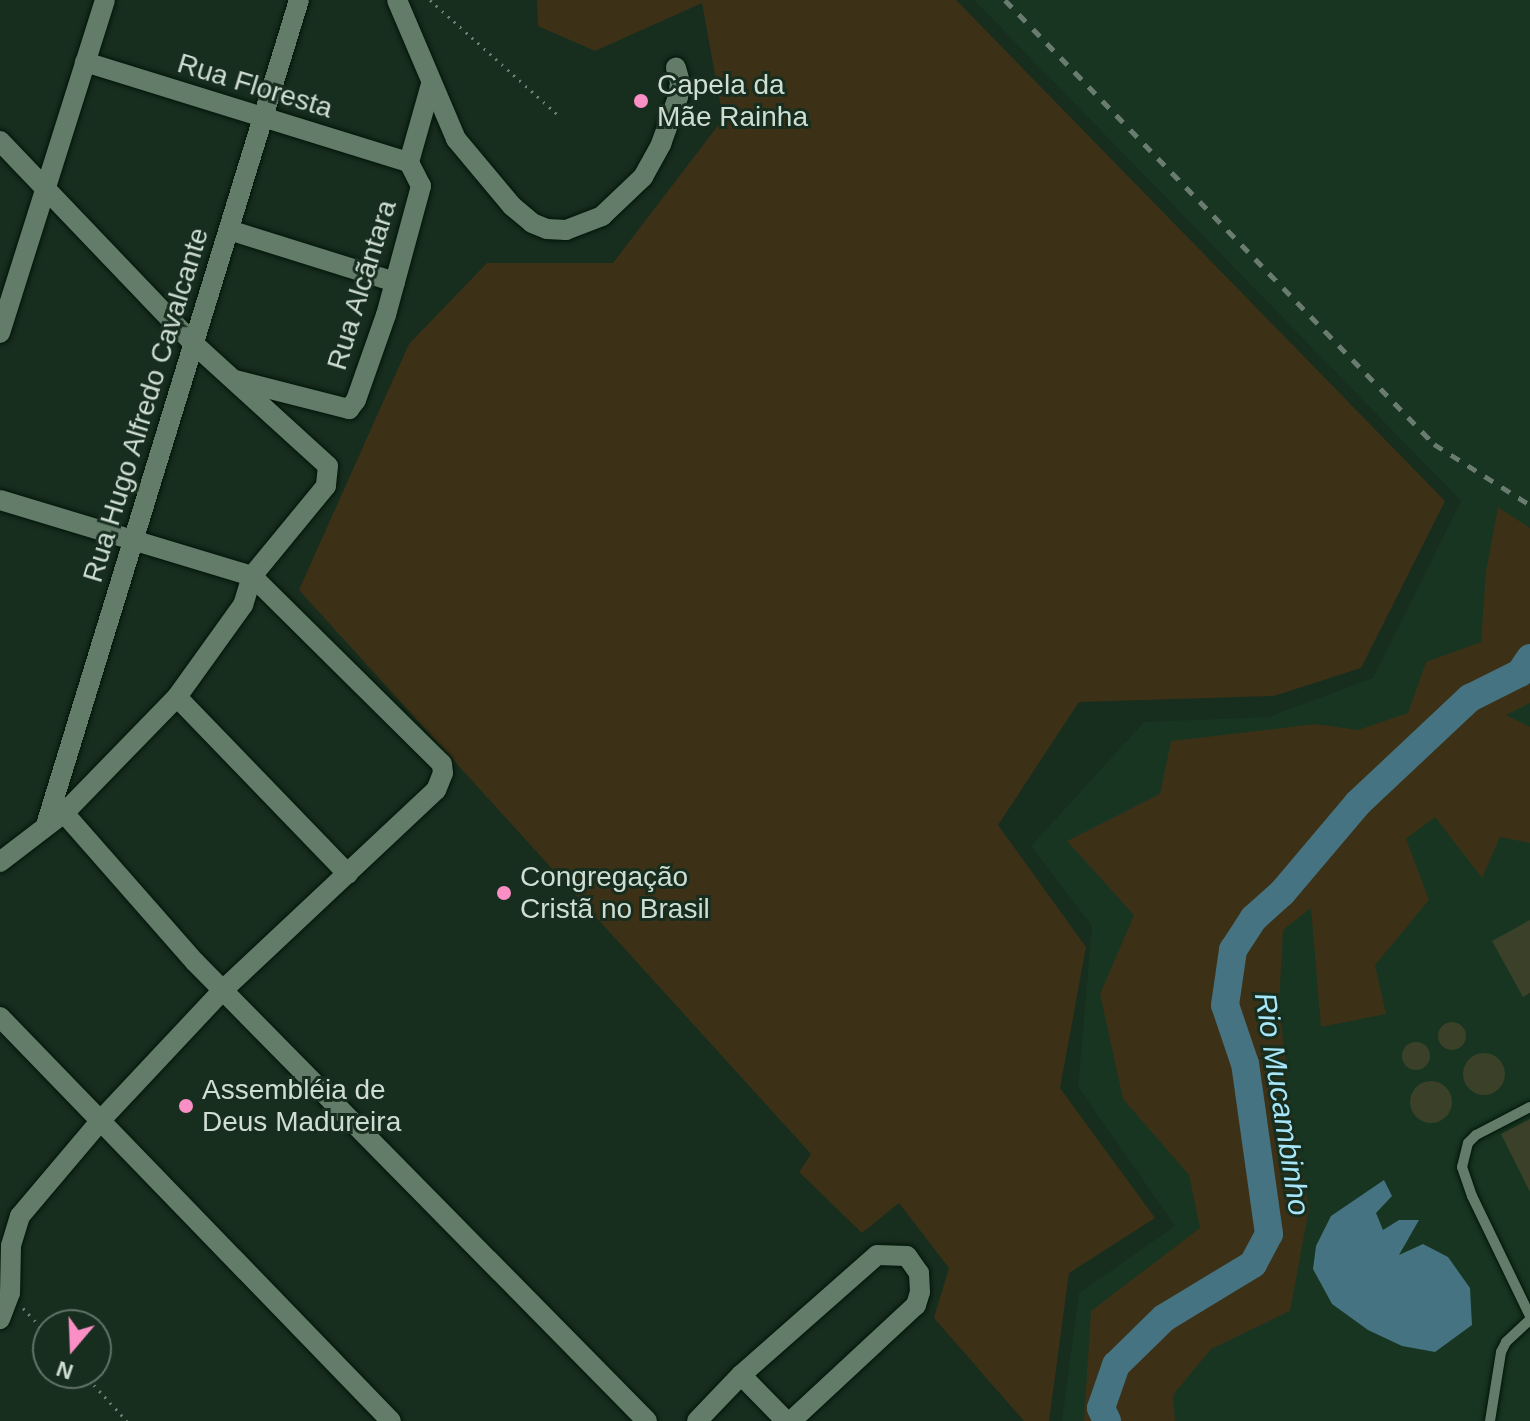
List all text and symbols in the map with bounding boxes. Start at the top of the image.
street label: Rua Floresta [173,47,337,125]
place label: Capela da Mãe Rainha [657,68,808,134]
marker: Capela da Mãe Rainha [632,92,650,110]
street label: Rua Alcãntara [320,195,404,375]
street label: Rua Hugo Alfredo Cavalcante [76,223,216,587]
place label: Congregação Cristã no Brasil [520,860,710,926]
marker: Congregação Cristã no Brasil [495,884,513,902]
water label: Rio Mucambinho [1247,990,1317,1218]
place label: Assembléia de Deus Madureira [202,1073,401,1139]
marker: Assembléia de Deus Madureira [177,1097,195,1115]
north arrow [32,1309,112,1389]
text: N [53,1356,76,1385]

